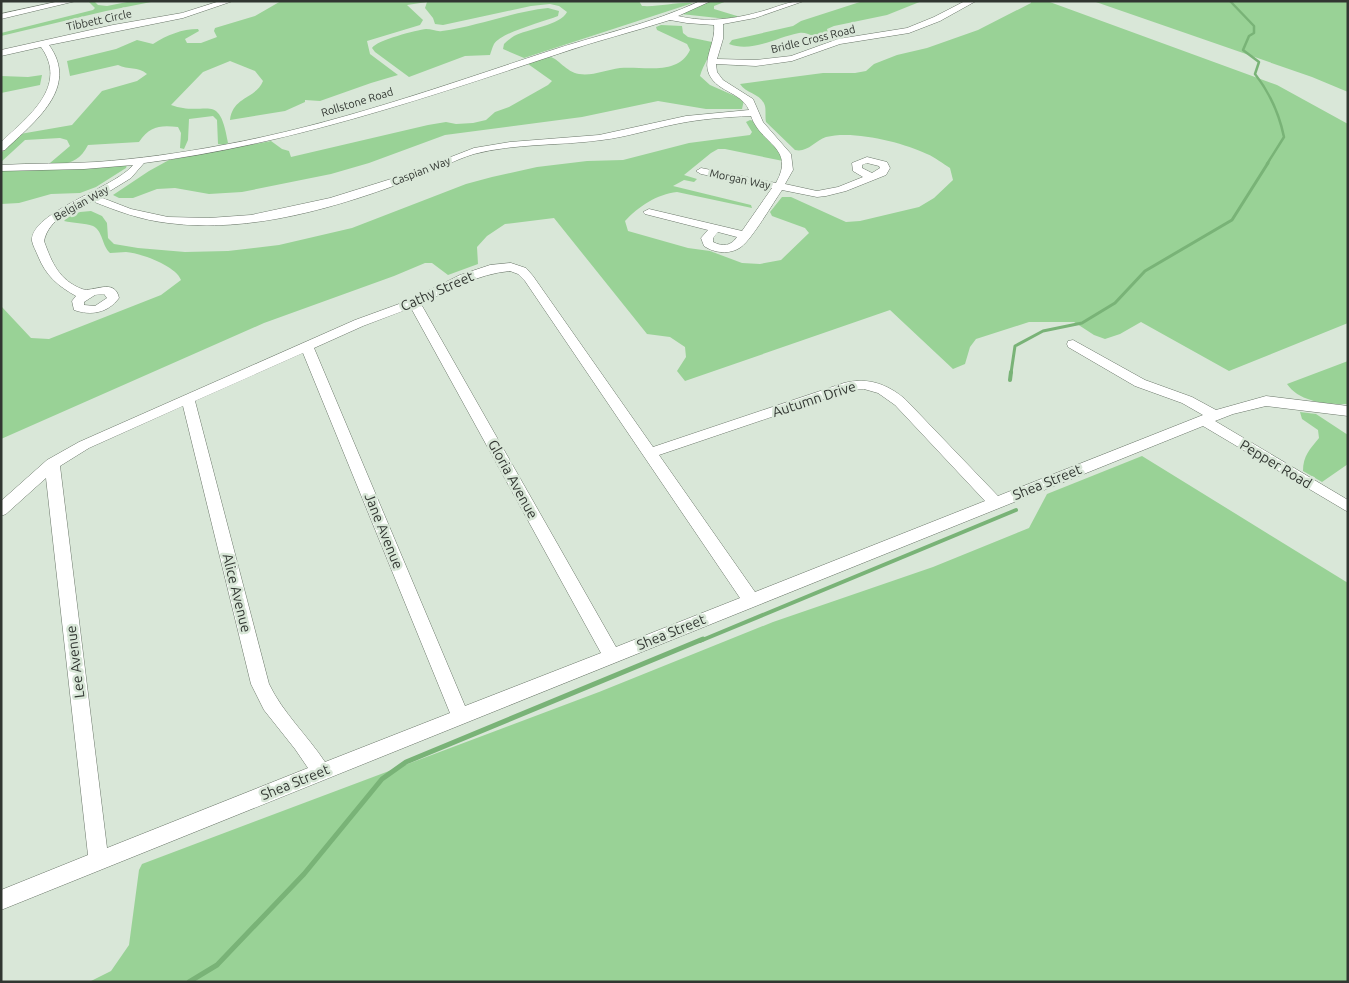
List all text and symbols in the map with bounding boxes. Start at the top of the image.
street label: Tibbett Circle [65,7,133,33]
street label: Bridle Cross Road [770,23,856,55]
street label: Rollstone Road [319,85,395,119]
street label: Caspian Way [390,154,453,188]
street label: Morgan Way [709,167,772,191]
street label: Belgian Way [52,183,111,223]
street label: Cathy Street [398,268,476,314]
street label: Autumn Drive [770,378,858,420]
street label: Pepper Road [1237,436,1315,492]
street label: Gloria Avenue [485,437,541,521]
street label: Shea Street [1010,461,1084,503]
street label: Jane Avenue [362,491,406,571]
street label: Alice Avenue [219,552,255,634]
street label: Shea Street [634,611,708,653]
street label: Lee Avenue [63,625,87,699]
street label: Shea Street [258,761,332,803]

